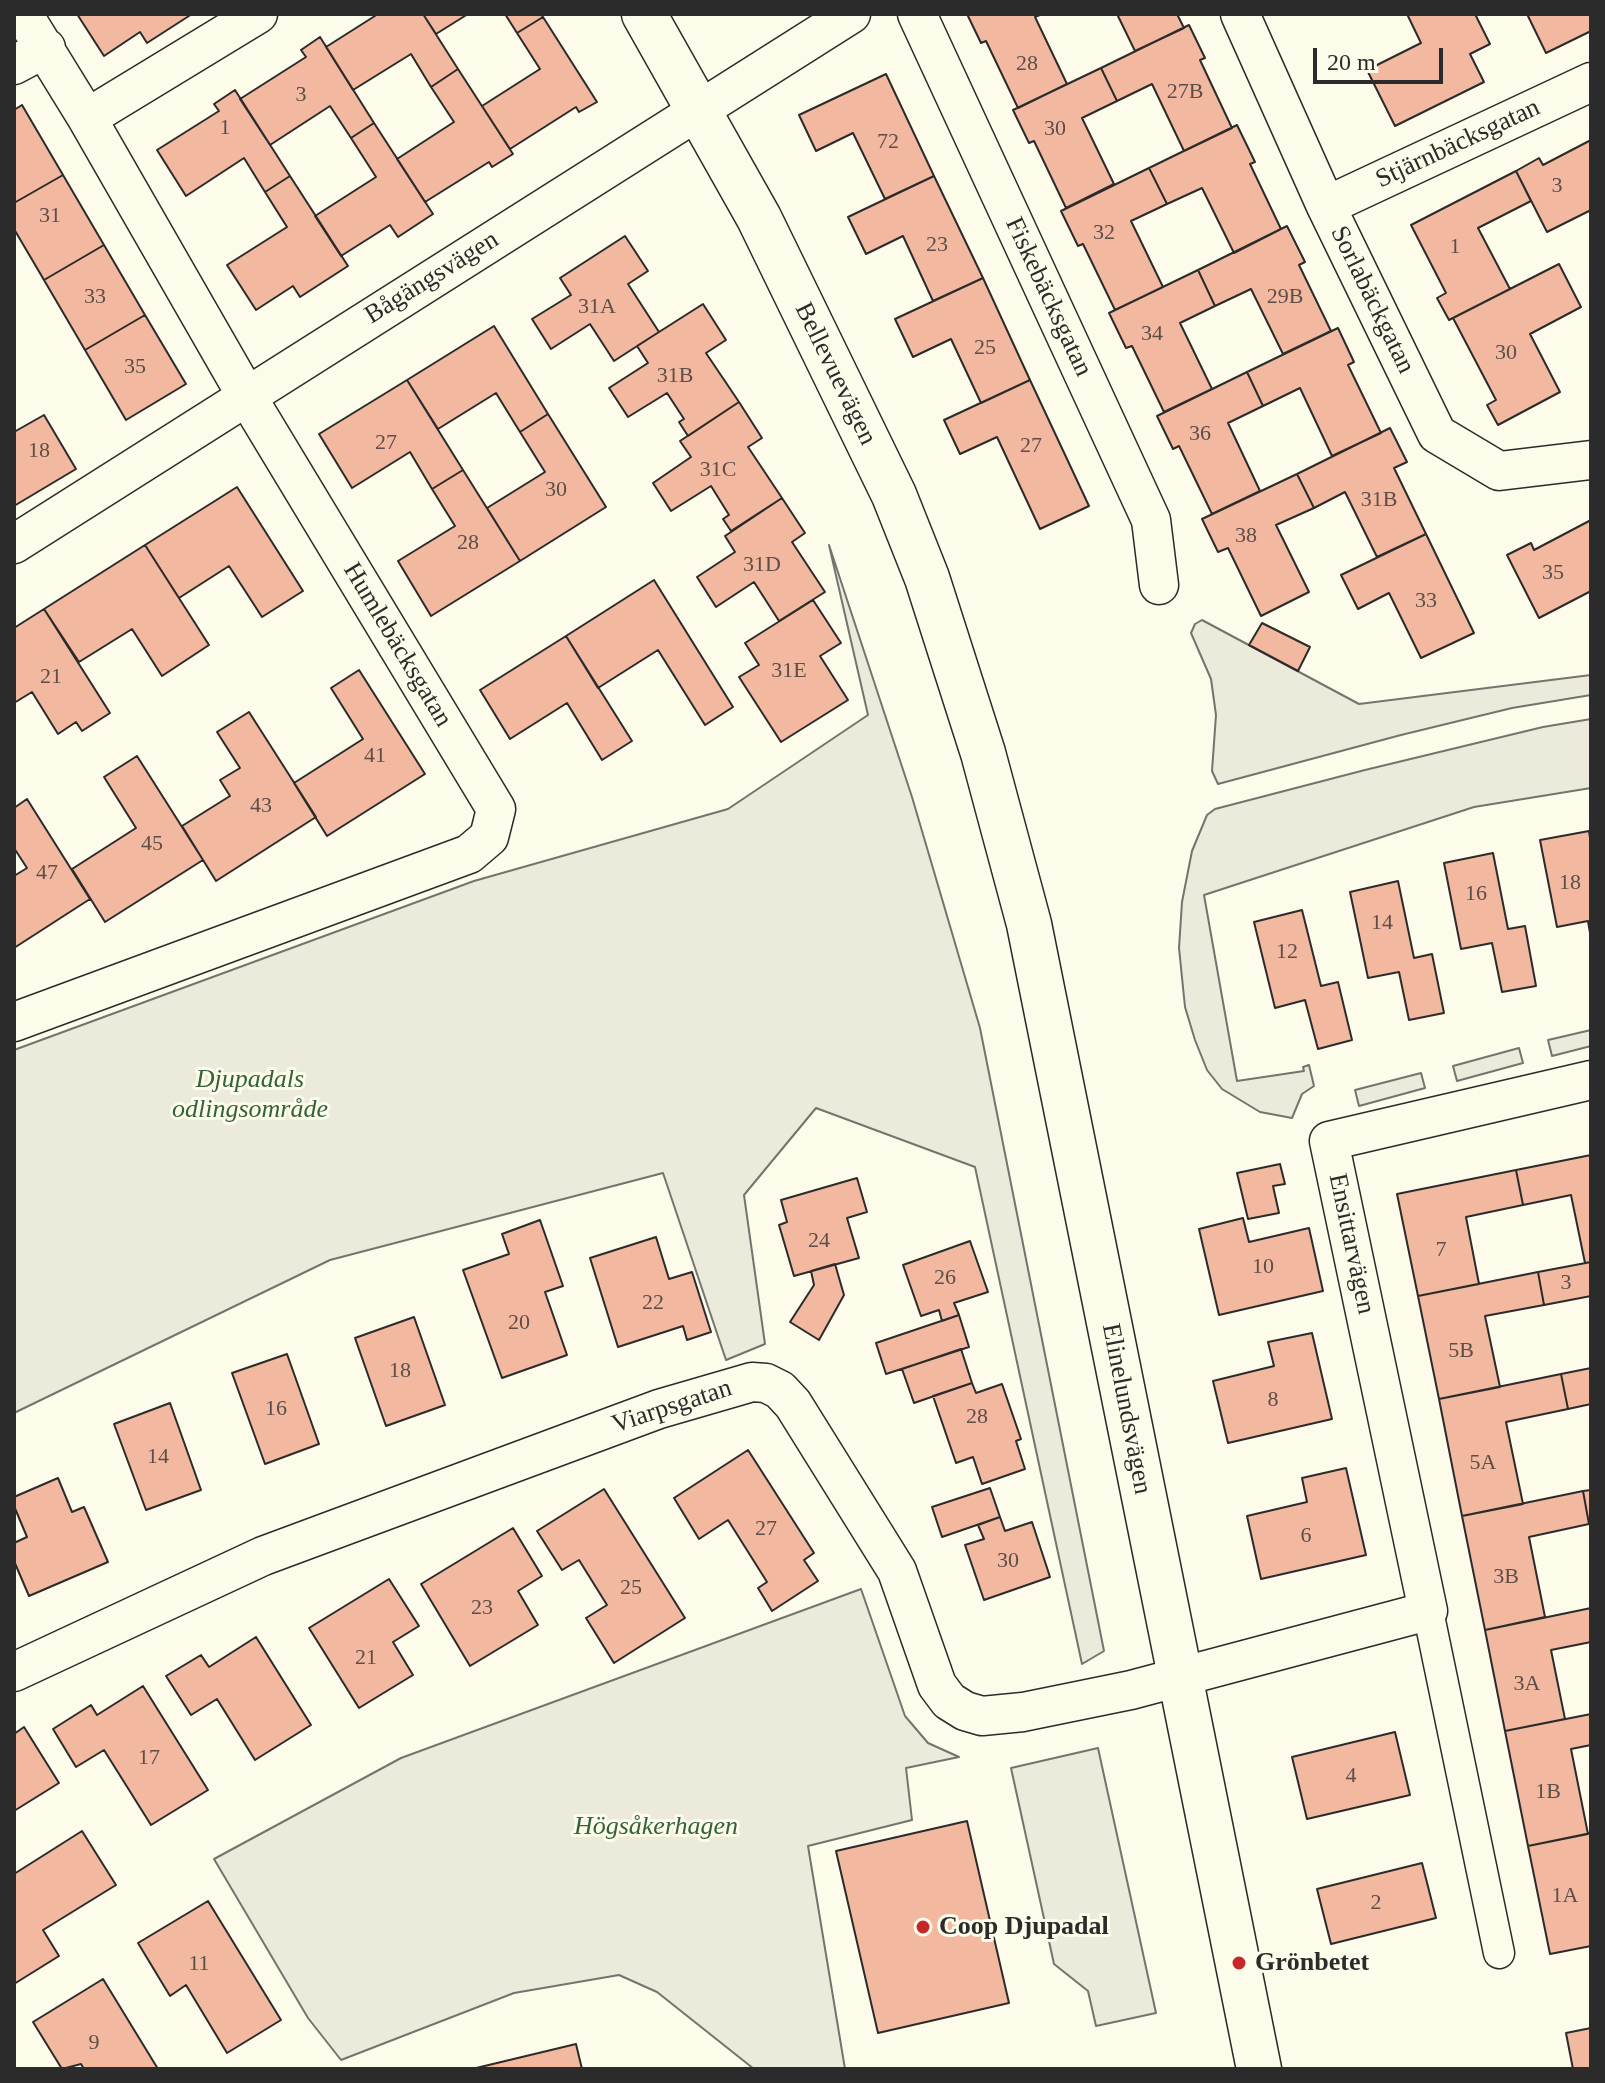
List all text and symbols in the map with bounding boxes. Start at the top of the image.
scale bar [1317,32,1447,82]
text: 20 m [1327,49,1376,75]
house number: 28 [1016,51,1038,77]
house number: 27B [1167,79,1203,105]
house number: 3 [296,82,306,108]
street label: Stjärnbäcksgatan [1371,92,1545,196]
house number: 1 [220,115,230,141]
house number: 30 [1044,116,1066,142]
house number: 72 [877,129,899,155]
house number: 3 [1552,173,1562,199]
house number: 31 [39,203,61,229]
street label: Fiskebäcksgatan [998,213,1098,381]
house number: 32 [1093,220,1115,246]
street label: Sorlabäckgatan [1323,221,1421,379]
street label: Bågängsvägen [359,225,505,331]
house number: 23 [926,232,948,258]
house number: 1 [1450,234,1460,260]
house number: 33 [84,284,106,310]
house number: 29B [1267,284,1303,310]
house number: 31A [578,294,616,320]
street label: Bellevuevägen [787,298,883,450]
house number: 34 [1141,321,1163,347]
house number: 25 [974,335,996,361]
house number: 30 [1495,340,1517,366]
house number: 35 [124,354,146,380]
house number: 31B [657,363,693,389]
house number: 36 [1189,421,1211,447]
house number: 27 [375,430,397,456]
house number: 27 [1020,433,1042,459]
house number: 18 [28,438,50,464]
house number: 31C [700,457,736,483]
house number: 30 [545,477,567,503]
house number: 31B [1361,487,1397,513]
house number: 38 [1235,523,1257,549]
house number: 28 [457,530,479,556]
house number: 31D [743,552,781,578]
street label: Humlebäcksgatan [336,557,458,733]
house number: 35 [1542,560,1564,586]
house number: 33 [1415,588,1437,614]
house number: 31E [771,658,807,684]
house number: 21 [40,664,62,690]
house number: 41 [364,743,386,769]
house number: 43 [250,793,272,819]
house number: 45 [141,831,163,857]
house number: 47 [36,860,58,886]
house number: 18 [1559,870,1581,896]
house number: 16 [1465,881,1487,907]
house number: 14 [1371,910,1393,936]
house number: 12 [1276,939,1298,965]
park label: Djupadals odlingsområde [172,1064,328,1126]
street label: Ensittarvägen [1321,1171,1381,1317]
house number: 24 [808,1228,830,1254]
house number: 7 [1436,1237,1446,1263]
house number: 10 [1252,1254,1274,1280]
house number: 26 [934,1265,956,1291]
house number: 3 [1560,1270,1572,1296]
house number: 22 [642,1290,664,1316]
house number: 20 [508,1310,530,1336]
street label: Elinelundsvägen [1094,1321,1158,1497]
house number: 5B [1448,1338,1474,1364]
house number: 18 [389,1358,411,1384]
street label: Viarpsgatan [608,1373,736,1441]
house number: 8 [1268,1387,1278,1413]
house number: 16 [265,1396,287,1422]
house number: 28 [966,1404,988,1430]
house number: 14 [147,1444,169,1470]
house number: 5A [1470,1450,1496,1476]
house number: 27 [755,1516,777,1542]
house number: 6 [1300,1523,1312,1549]
house number: 30 [997,1548,1019,1574]
house number: 3B [1493,1564,1519,1590]
house number: 25 [620,1575,642,1601]
house number: 23 [471,1595,493,1621]
house number: 21 [355,1645,377,1671]
house number: 3A [1514,1671,1540,1697]
house number: 17 [138,1745,160,1771]
house number: 4 [1346,1763,1356,1789]
house number: 1B [1535,1779,1561,1805]
park label: Högsåkerhagen [574,1811,738,1843]
house number: 1A [1552,1883,1578,1909]
house number: 2 [1370,1890,1382,1916]
place label: Coop Djupadal [939,1911,1109,1943]
marker: Coop Djupadal [914,1918,932,1936]
place label: Grönbetet [1255,1947,1369,1979]
house number: 11 [188,1951,210,1977]
marker: Grönbetet [1230,1954,1248,1972]
house number: 9 [88,2030,100,2056]

